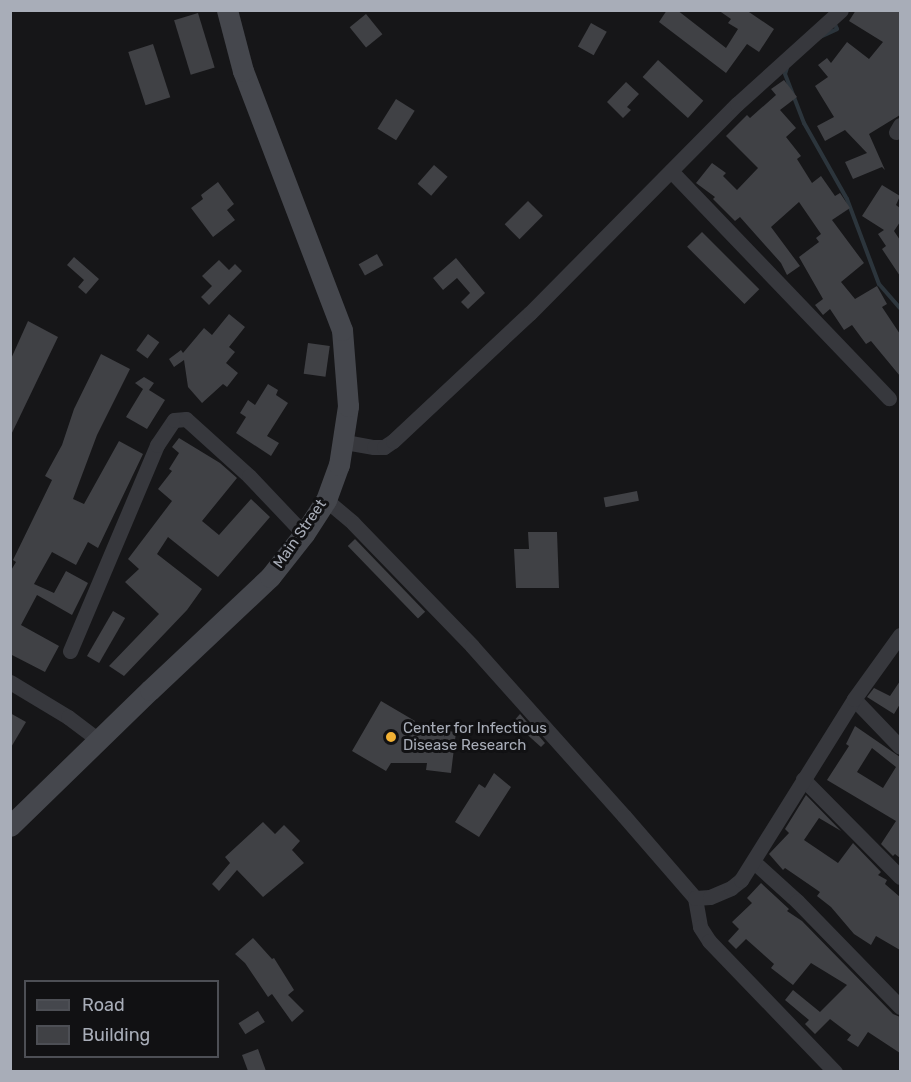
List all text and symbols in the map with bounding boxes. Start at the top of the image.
street label: Main Street [270,496,330,572]
place label: Center for Infectious Disease Research [403,719,548,754]
marker: Center for Infectious Disease Research [384,730,398,744]
legend [24,980,219,1058]
text: Road [82,994,125,1016]
text: Building [82,1024,150,1046]

